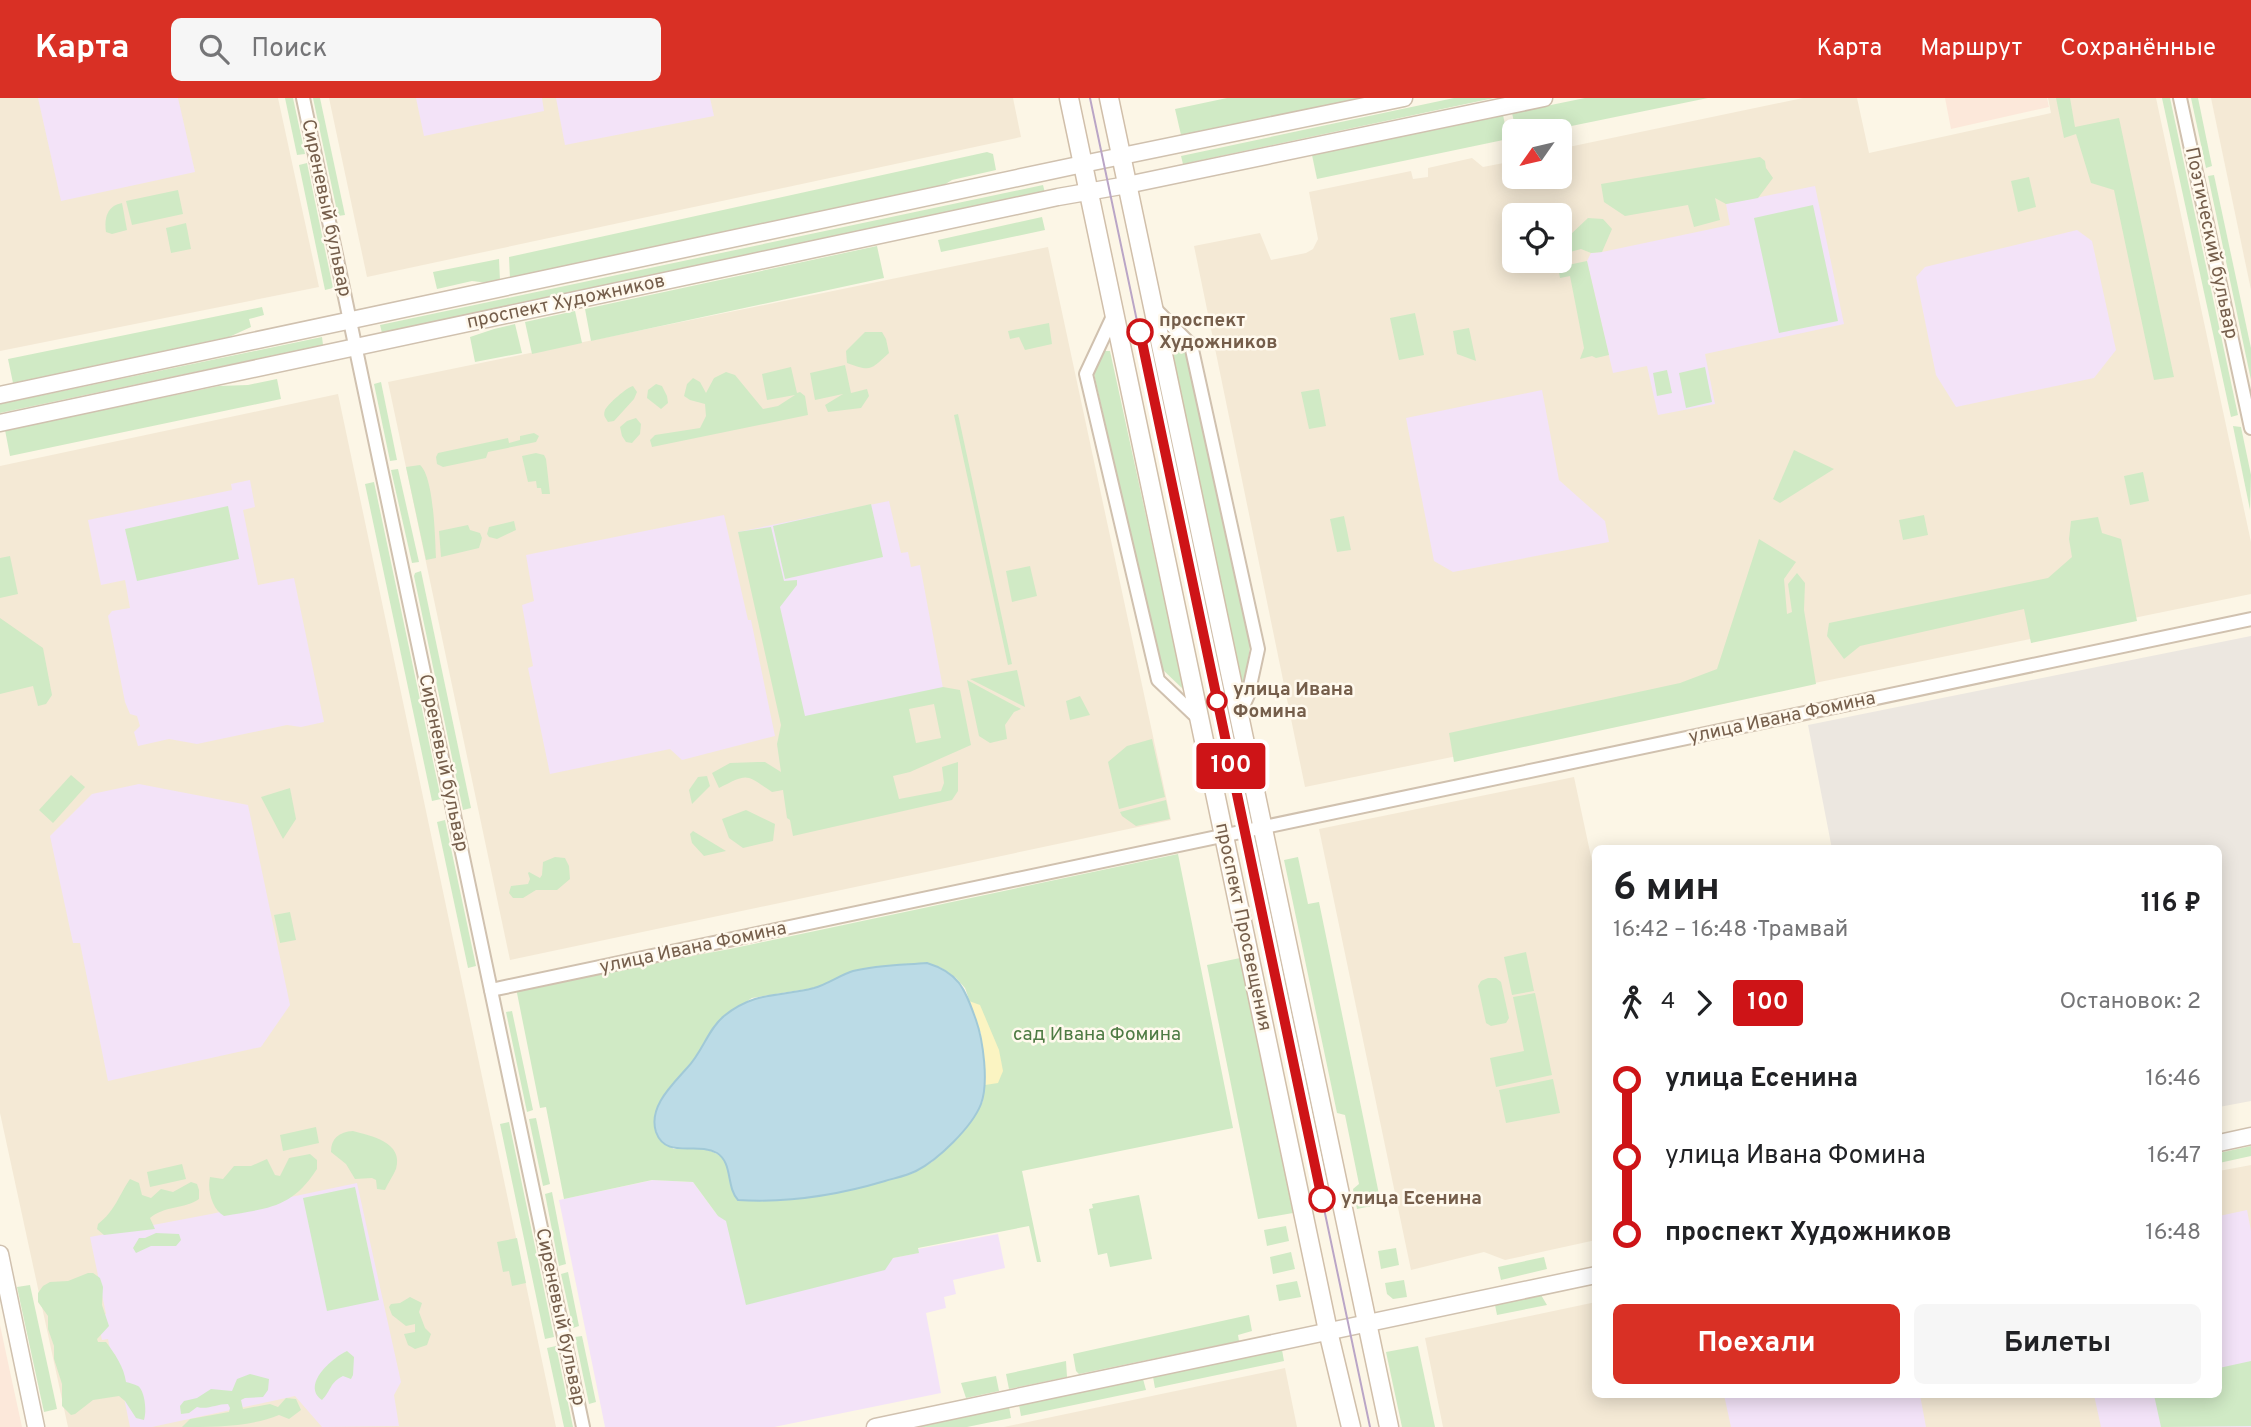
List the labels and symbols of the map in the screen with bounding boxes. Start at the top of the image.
street label: Сиреневый бульвар [295,117,357,299]
north arrow [1502,119,1572,189]
street label: Поэтический бульвар [2179,145,2243,341]
street label: проспект Художников [465,269,667,335]
place label: проспект Художников [1159,309,1278,355]
marker: проспект Художников [1127,319,1153,345]
street label: Сиреневый бульвар [412,672,474,854]
place label: улица Ивана Фомина [1233,678,1354,724]
street label: улица Ивана Фомина [1686,686,1878,750]
marker: улица Ивана Фомина [1207,691,1227,711]
line badge: 100 [1191,743,1271,789]
street label: проспект Просвещения [1209,821,1277,1033]
street label: улица Ивана Фомина [597,916,789,980]
park label: сад Ивана Фомина [1013,1023,1181,1047]
marker: улица Есенина [1309,1186,1335,1212]
place label: улица Есенина [1341,1187,1482,1211]
street label: Сиреневый бульвар [529,1226,591,1408]

